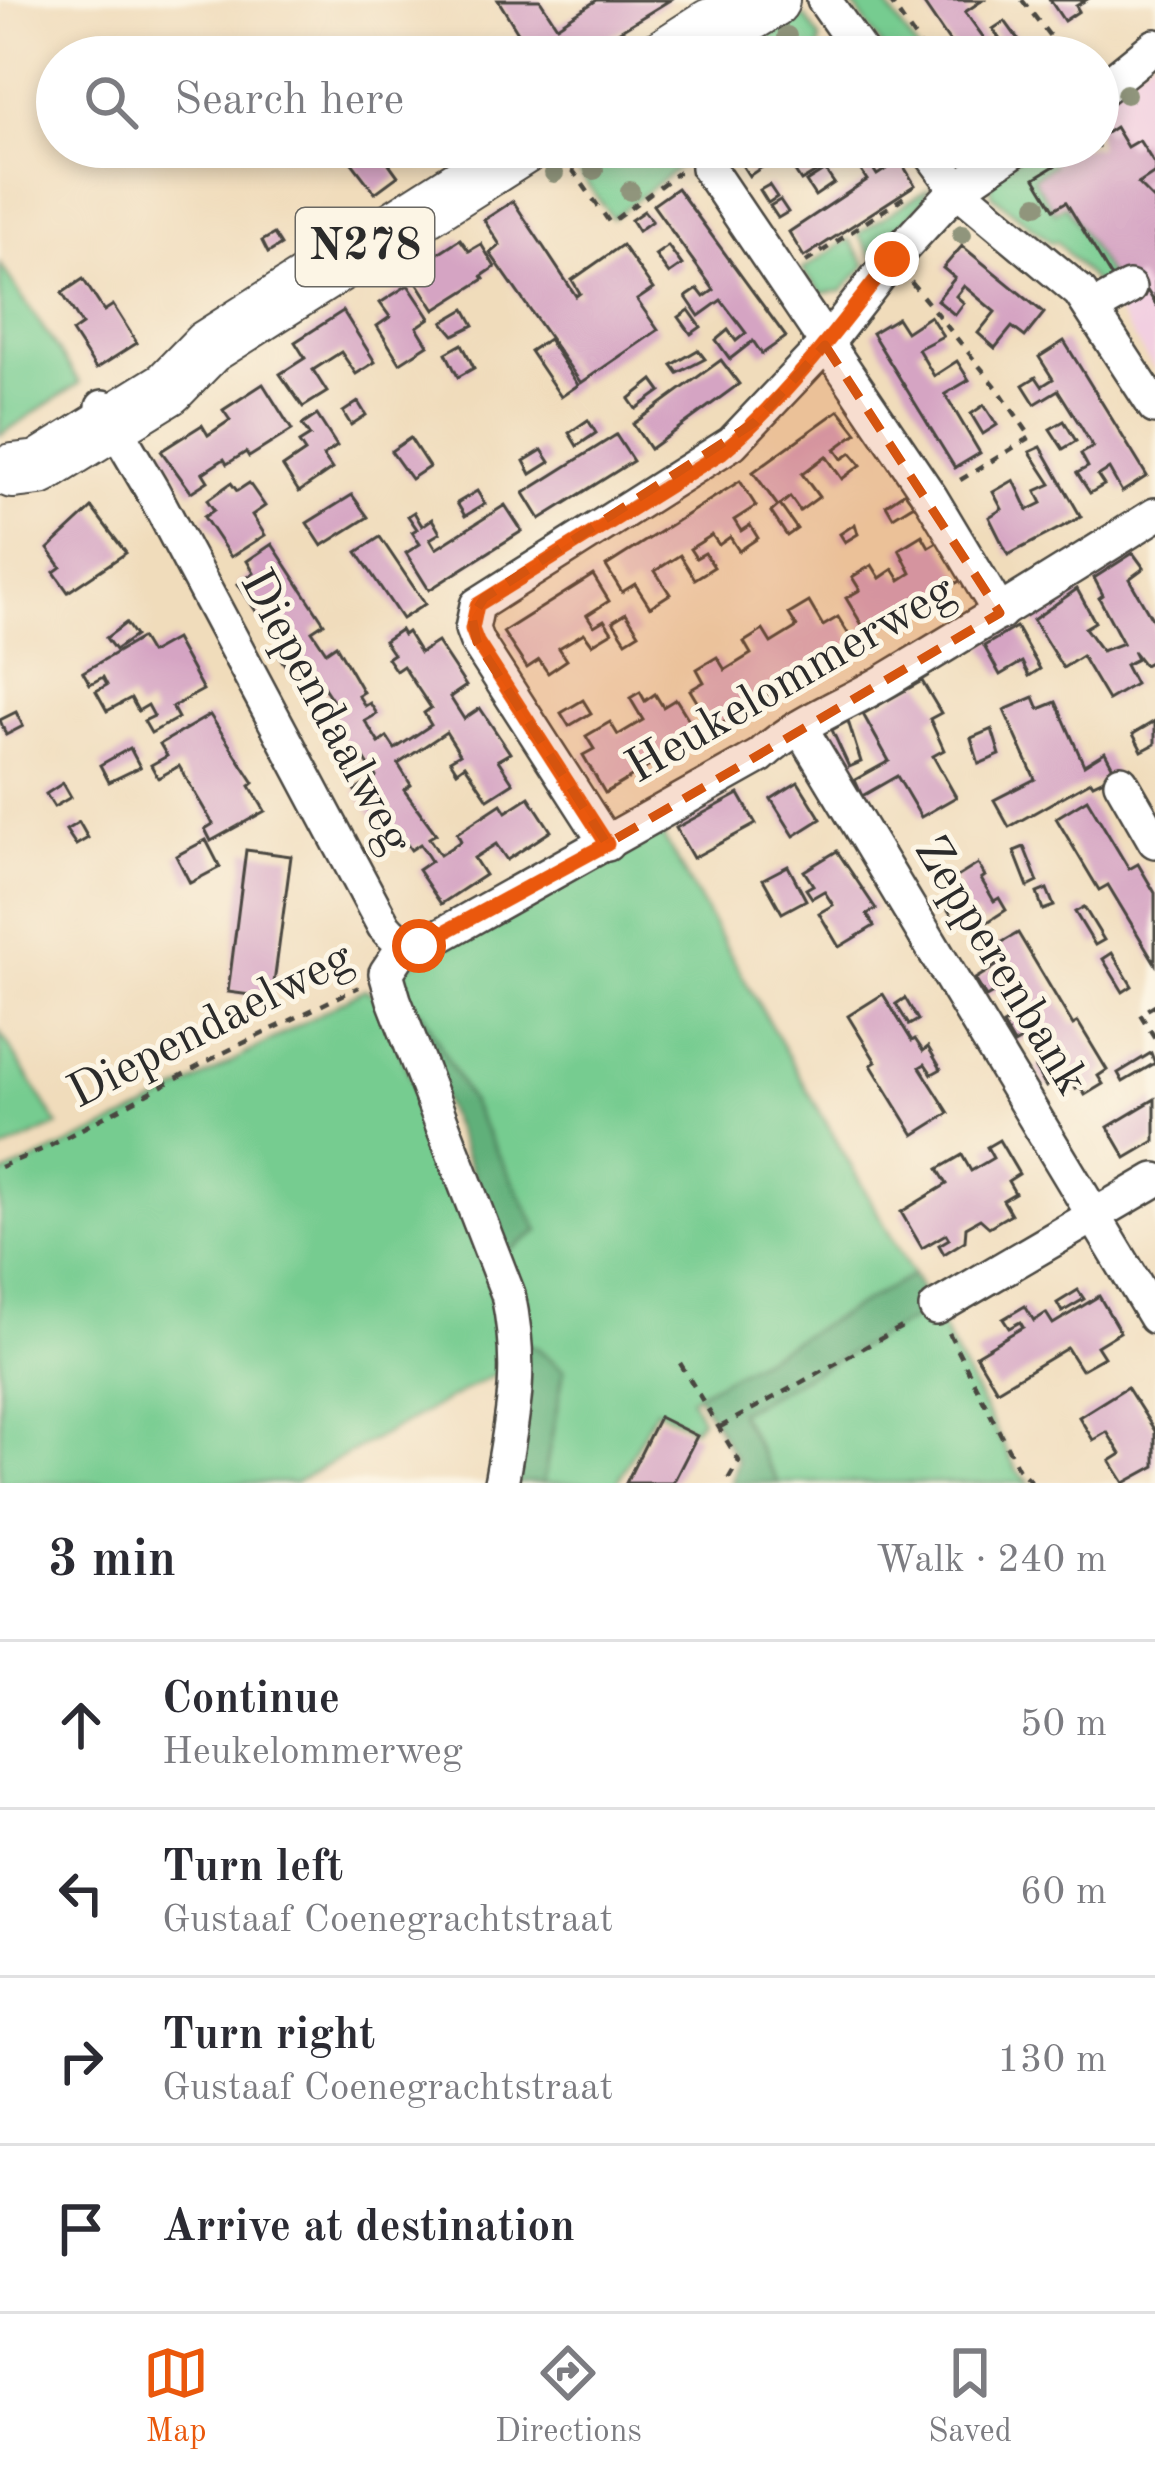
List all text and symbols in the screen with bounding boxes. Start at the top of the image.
search box [36,36,1119,168]
icon: search [78,69,144,135]
text: Search here [174,79,404,124]
road number: N278 [296,208,434,286]
route end [865,232,919,286]
street label: Diependaalweg [230,562,420,862]
street label: Heukelommerweg [619,567,963,793]
street label: Zepperenbank [904,828,1096,1104]
route start [392,919,446,973]
street label: Diependaelweg [61,934,361,1118]
text: 3 min [48,1536,176,1587]
text: Walk · 240 m [876,1541,1107,1580]
text: Continue [162,1678,340,1723]
icon: ahead [48,1692,114,1758]
text: 50 m [1020,1705,1107,1744]
text: Heukelommerweg [162,1733,463,1772]
text: Turn left [162,1846,343,1891]
icon: left [48,1860,114,1926]
text: 60 m [1020,1873,1107,1912]
text: Gustaaf Coenegrachtstraat [162,1901,613,1940]
text: Turn right [162,2014,375,2059]
icon: right [48,2028,114,2094]
text: 130 m [997,2041,1107,2080]
text: Gustaaf Coenegrachtstraat [162,2069,613,2108]
icon: arrive [48,2196,114,2262]
text: Arrive at destination [162,2206,575,2251]
tab: Map [143,2340,209,2453]
tab: Directions [495,2340,642,2453]
tab: Saved [928,2340,1012,2453]

